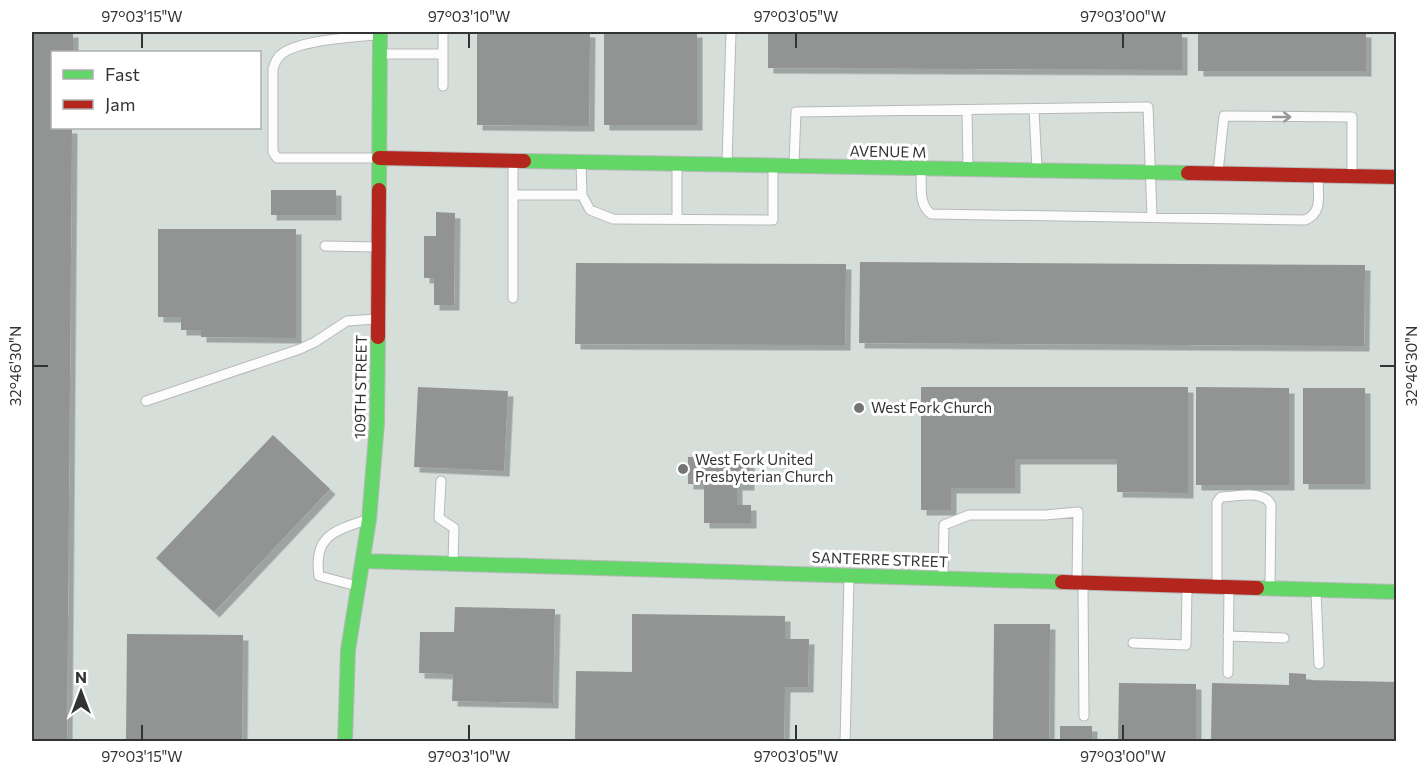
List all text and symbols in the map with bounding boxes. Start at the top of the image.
text: 97°03'15"W [101,7,183,25]
text: 97°03'10"W [428,7,510,25]
text: 97°03'05"W [754,7,838,25]
text: 97°03'00"W [1080,7,1166,25]
legend [51,51,261,129]
text: Fast [105,63,140,85]
text: Jam [105,93,135,115]
one-way arrow [1272,111,1292,123]
street label: AVENUE M [849,141,927,161]
text: 32°46'30"N [6,326,24,406]
text: 32°46'30"N [1402,326,1420,406]
street label: 109TH STREET [350,334,370,439]
place label: West Fork Church [871,398,992,416]
marker: West Fork Church [852,401,866,415]
place label: West Fork United Presbyterian Church [695,450,833,485]
marker: West Fork United Presbyterian Church [676,462,690,476]
street label: SANTERRE STREET [811,548,949,570]
north arrow [51,662,111,722]
text: N [75,667,87,686]
text: 97°03'15"W [101,747,183,765]
text: 97°03'10"W [428,747,510,765]
text: 97°03'05"W [754,747,838,765]
text: 97°03'00"W [1080,747,1166,765]

